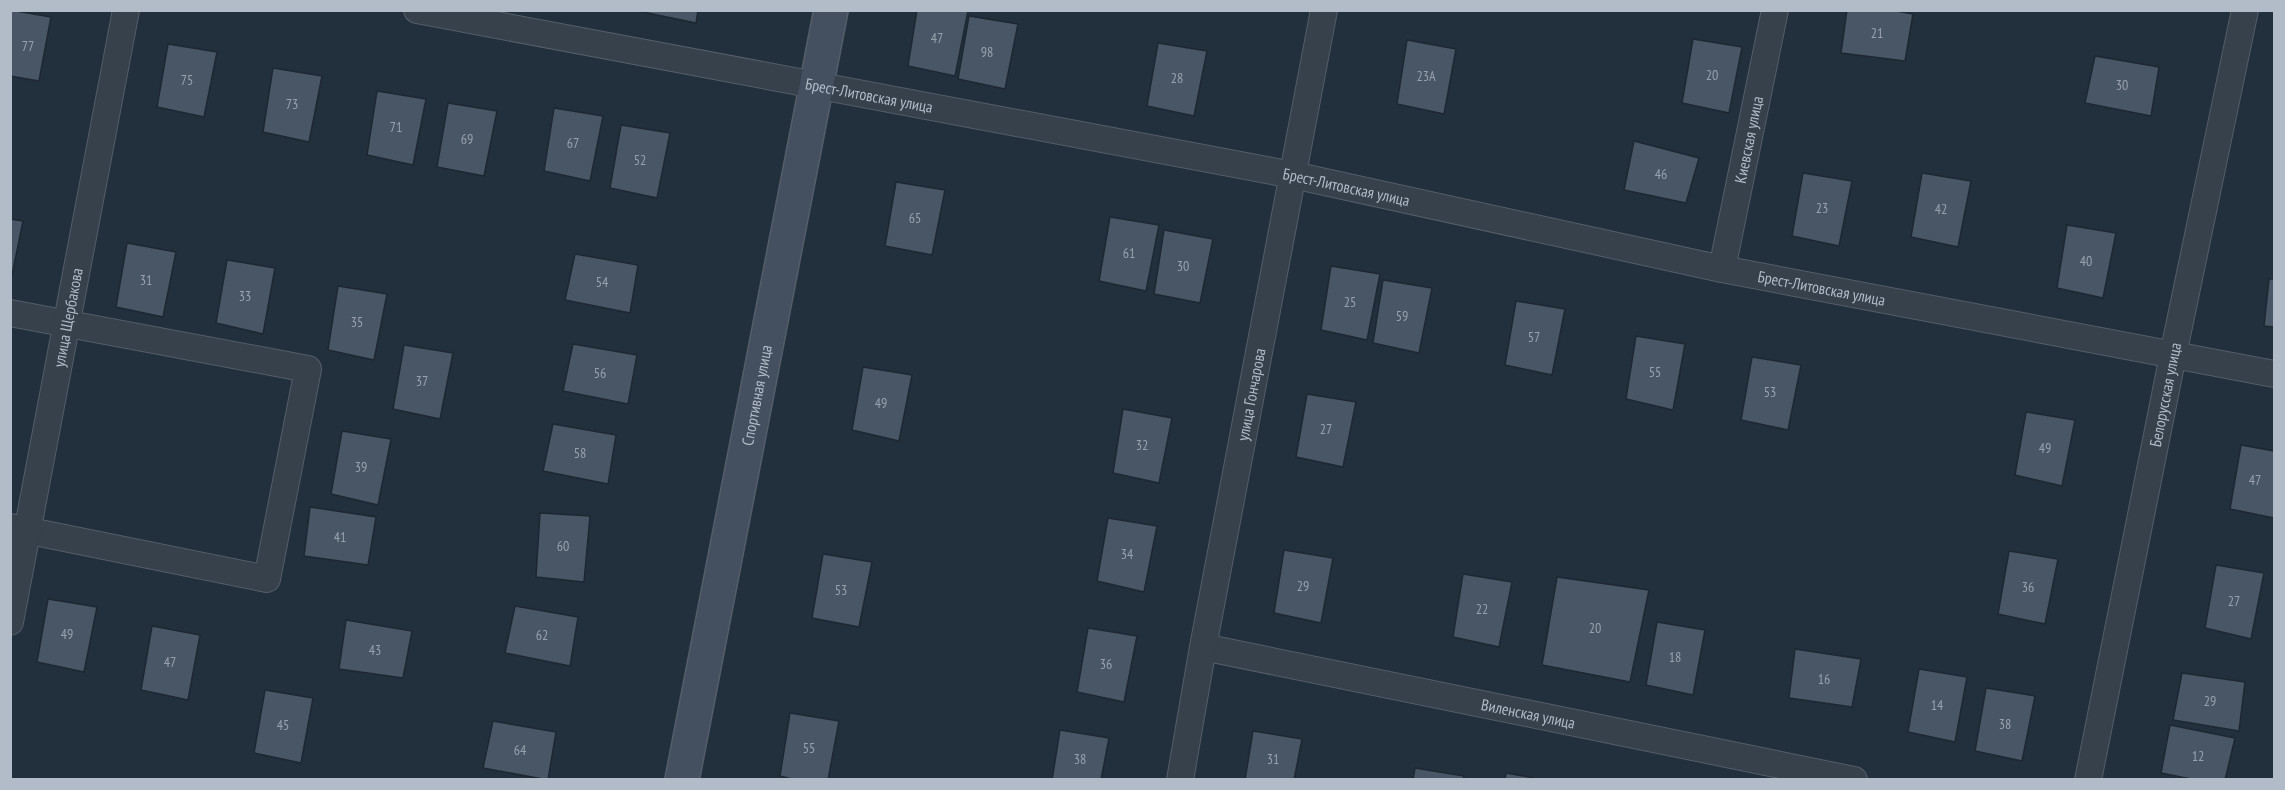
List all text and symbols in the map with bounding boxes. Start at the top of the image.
house number: 21 [1871,24,1883,42]
house number: 47 [931,29,943,47]
house number: 77 [22,37,34,55]
house number: 98 [981,43,993,61]
house number: 20 [1706,66,1718,84]
house number: 23А [1416,67,1436,85]
house number: 28 [1171,69,1183,87]
house number: 75 [181,71,193,89]
street label: Брест-Литовская улица [804,73,934,117]
house number: 30 [2116,76,2128,94]
street label: Киевская улица [1730,94,1767,185]
house number: 73 [286,95,298,113]
house number: 71 [390,118,402,136]
house number: 69 [461,130,473,148]
house number: 67 [567,134,579,152]
house number: 52 [634,151,646,169]
street label: Брест-Литовская улица [1281,163,1412,210]
house number: 46 [1655,165,1667,183]
house number: 23 [1816,199,1828,217]
house number: 42 [1935,200,1947,218]
house number: 65 [909,209,921,227]
house number: 61 [1123,244,1135,262]
house number: 40 [2080,252,2092,270]
house number: 30 [1177,257,1189,275]
street label: улица Щербакова [49,266,87,369]
street label: Брест-Литовская улица [1756,266,1887,310]
house number: 31 [140,271,152,289]
house number: 54 [596,273,609,291]
house number: 33 [239,287,251,305]
house number: 25 [1344,293,1356,311]
house number: 59 [1396,307,1408,325]
house number: 35 [351,313,363,331]
house number: 57 [1528,328,1540,346]
street label: Белорусская улица [2145,341,2185,448]
street label: Спортивная улица [737,343,776,447]
street label: улица Гончарова [1232,346,1270,442]
house number: 55 [1649,363,1661,381]
house number: 56 [594,364,606,382]
house number: 37 [416,372,428,390]
house number: 53 [1764,383,1776,401]
house number: 49 [875,394,887,412]
house number: 27 [1320,420,1332,438]
house number: 32 [1136,436,1148,454]
house number: 49 [2039,439,2051,457]
house number: 58 [574,444,586,462]
house number: 39 [355,458,367,476]
house number: 47 [2249,471,2261,489]
house number: 41 [334,528,346,546]
house number: 60 [557,537,569,555]
house number: 34 [1121,545,1134,563]
house number: 29 [1297,577,1309,595]
house number: 36 [2022,578,2034,596]
house number: 53 [835,581,847,599]
house number: 27 [2228,592,2240,610]
house number: 22 [1476,600,1488,618]
house number: 20 [1589,619,1601,637]
house number: 49 [61,625,73,643]
house number: 62 [536,626,548,644]
house number: 43 [369,641,381,659]
house number: 18 [1669,648,1681,666]
house number: 47 [164,653,176,671]
house number: 36 [1100,655,1112,673]
house number: 16 [1818,670,1830,688]
house number: 29 [2204,692,2216,710]
street label: Виленская улица [1480,694,1577,733]
house number: 14 [1931,696,1944,714]
house number: 38 [1999,715,2011,733]
house number: 45 [277,716,289,734]
house number: 55 [803,739,815,757]
house number: 64 [514,741,527,759]
house number: 12 [2192,747,2204,765]
house number: 38 [1074,750,1086,768]
house number: 31 [1267,750,1279,768]

